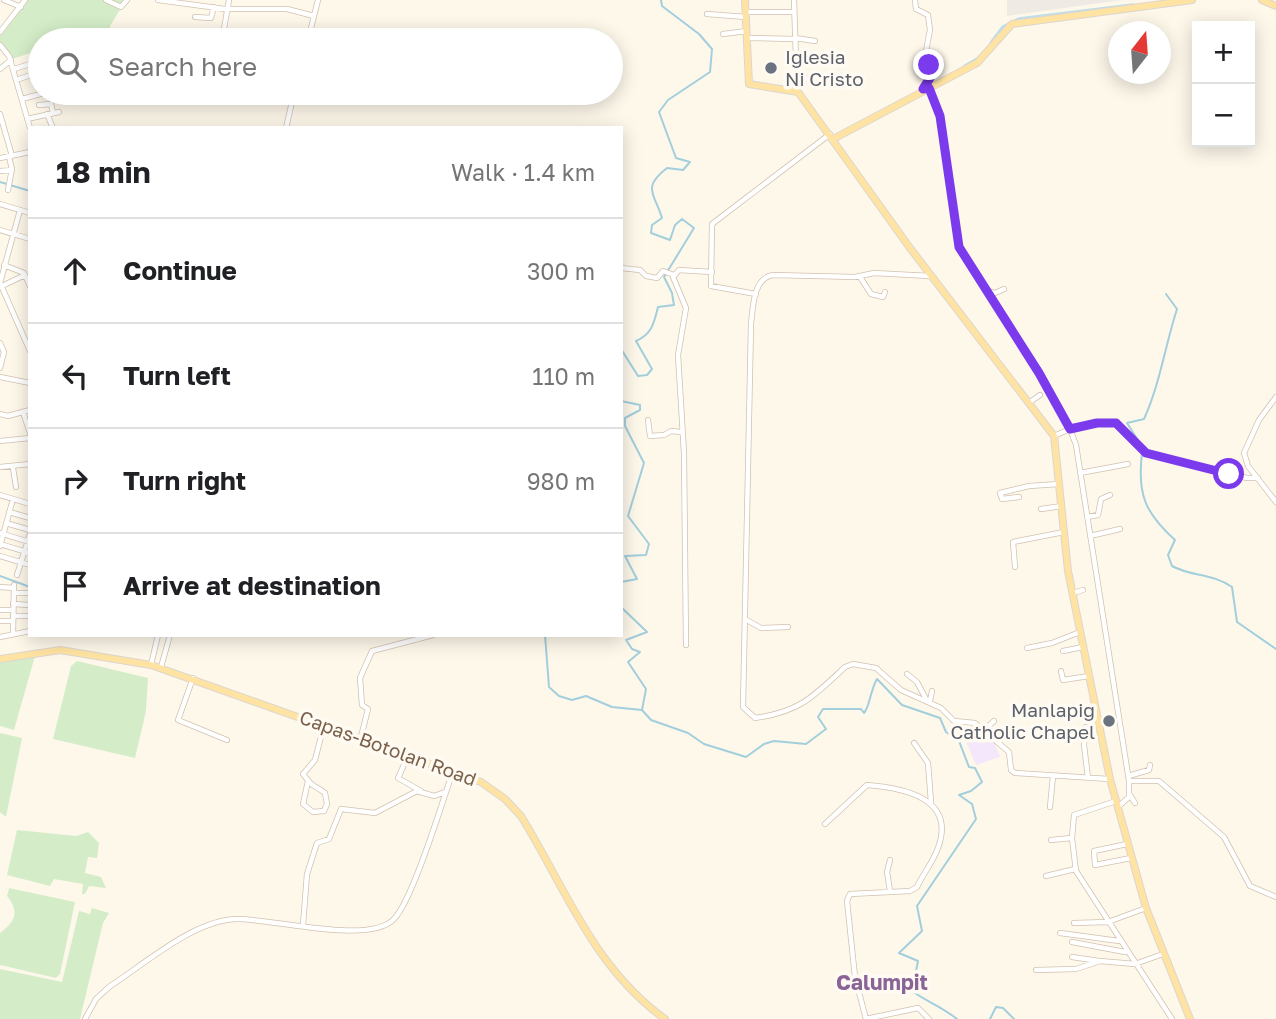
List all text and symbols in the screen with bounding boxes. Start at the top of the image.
north arrow [1108,21,1171,84]
map controls [1192,21,1255,147]
button: + [1192,21,1255,84]
search box [28,28,623,105]
place label: Iglesia Ni Cristo [785,45,864,90]
icon: search [52,48,90,86]
route end [913,49,944,80]
text: Search here [108,51,257,82]
marker: Iglesia Ni Cristo [763,60,779,76]
button: − [1192,84,1255,147]
text: 18 min [56,154,151,190]
text: Walk · 1.4 km [451,158,595,186]
icon: ahead [56,252,94,290]
text: Continue [123,255,237,286]
text: 300 m [527,257,595,285]
icon: left [56,357,94,395]
text: Turn left [123,360,231,391]
text: 110 m [532,362,595,390]
route start [1213,458,1244,489]
icon: right [56,462,94,500]
text: Turn right [123,465,246,496]
text: 980 m [527,467,595,495]
icon: arrive [56,567,94,605]
text: Arrive at destination [123,570,381,601]
place label: Manlapig Catholic Chapel [950,698,1095,743]
street label: Capas-Botolan Road [297,705,480,790]
marker: Manlapig Catholic Chapel [1101,713,1117,729]
district label: Calumpit [836,969,928,995]

